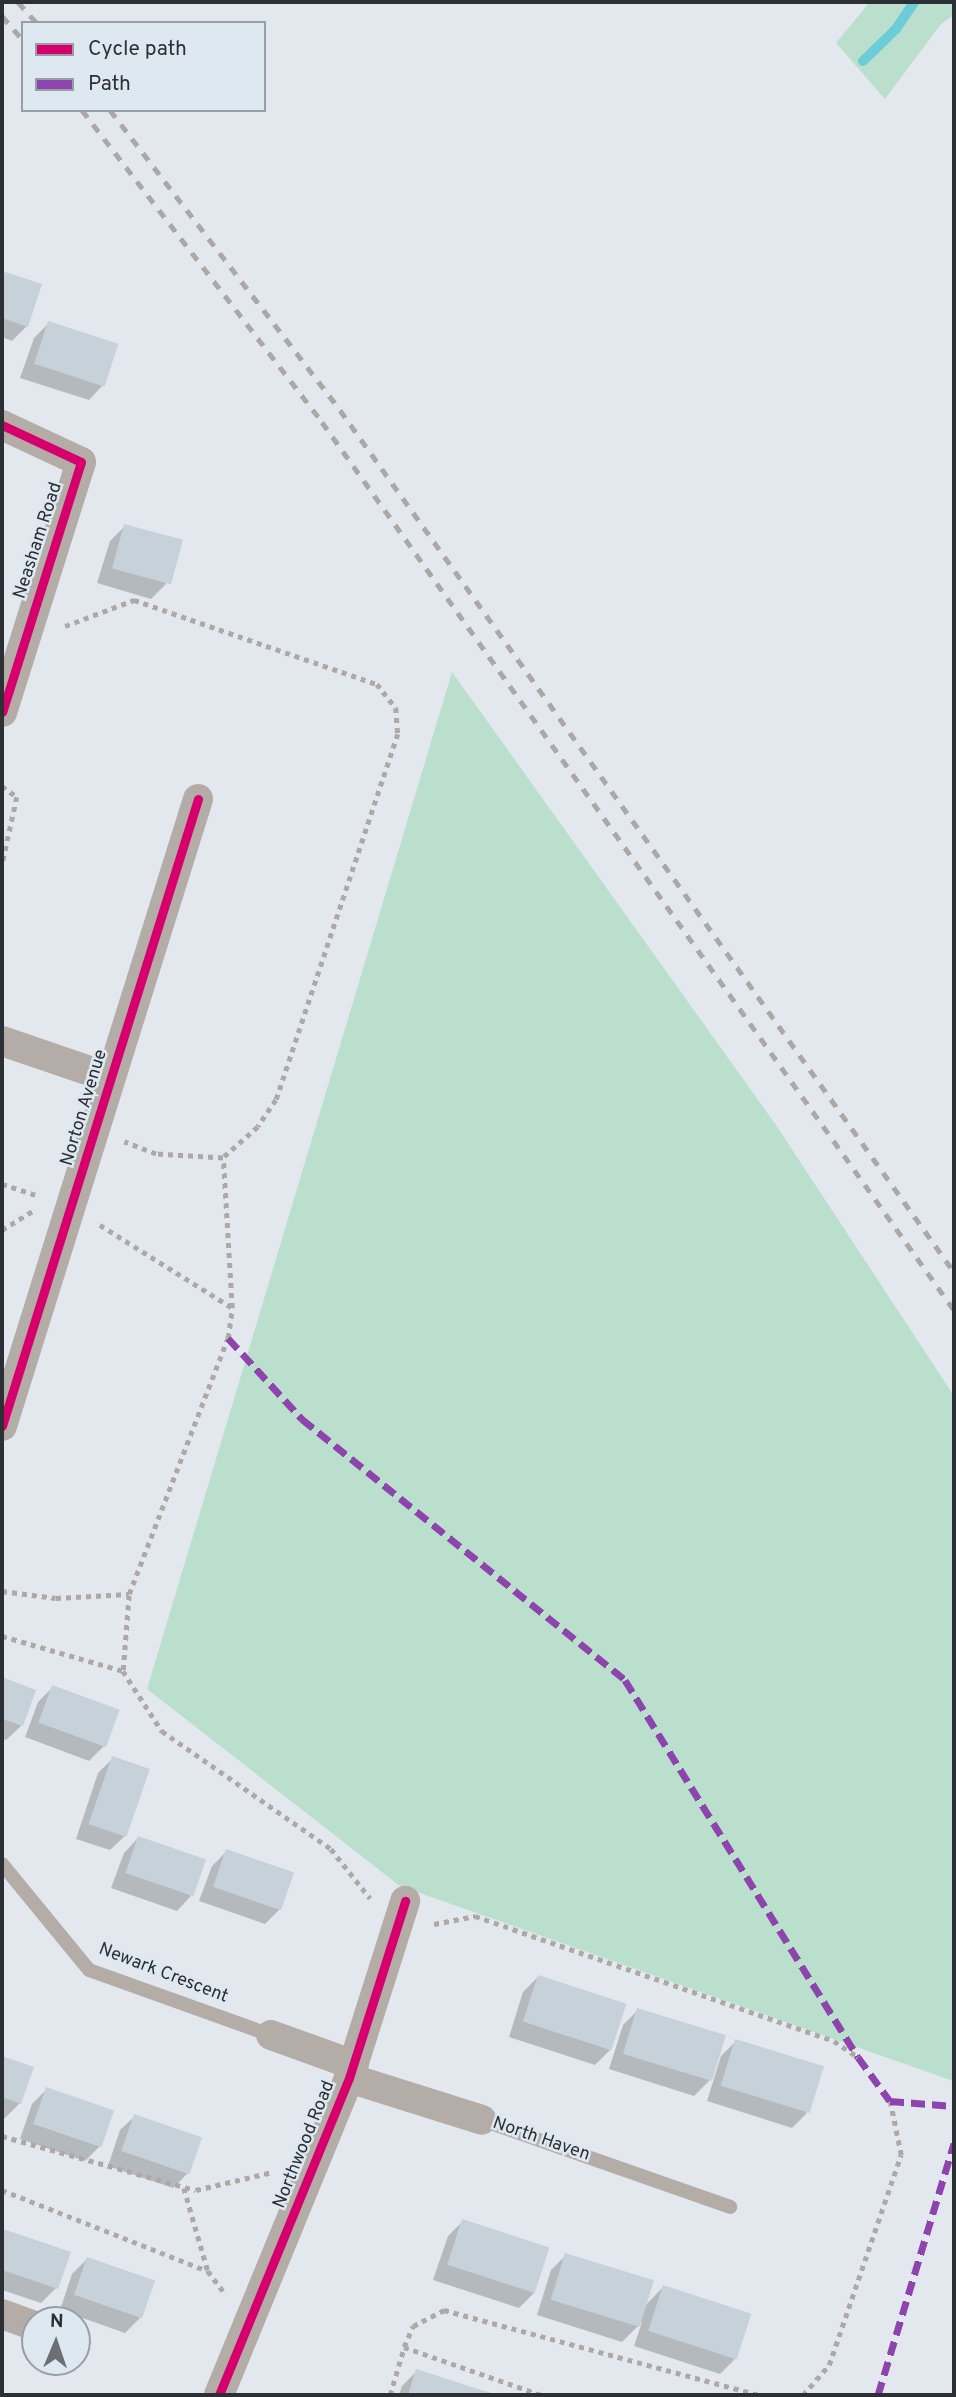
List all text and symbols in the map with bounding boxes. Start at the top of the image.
legend [21,21,266,112]
text: Cycle path [88,36,187,63]
text: Path [88,71,131,98]
street label: Neasham Road [10,480,68,602]
street label: Norton Avenue [57,1047,113,1169]
street label: Newark Crescent [95,1939,231,2009]
street label: Northwood Road [270,2078,340,2212]
street label: North Haven [490,2113,592,2167]
north arrow [21,2306,91,2376]
text: N [49,2310,64,2334]

